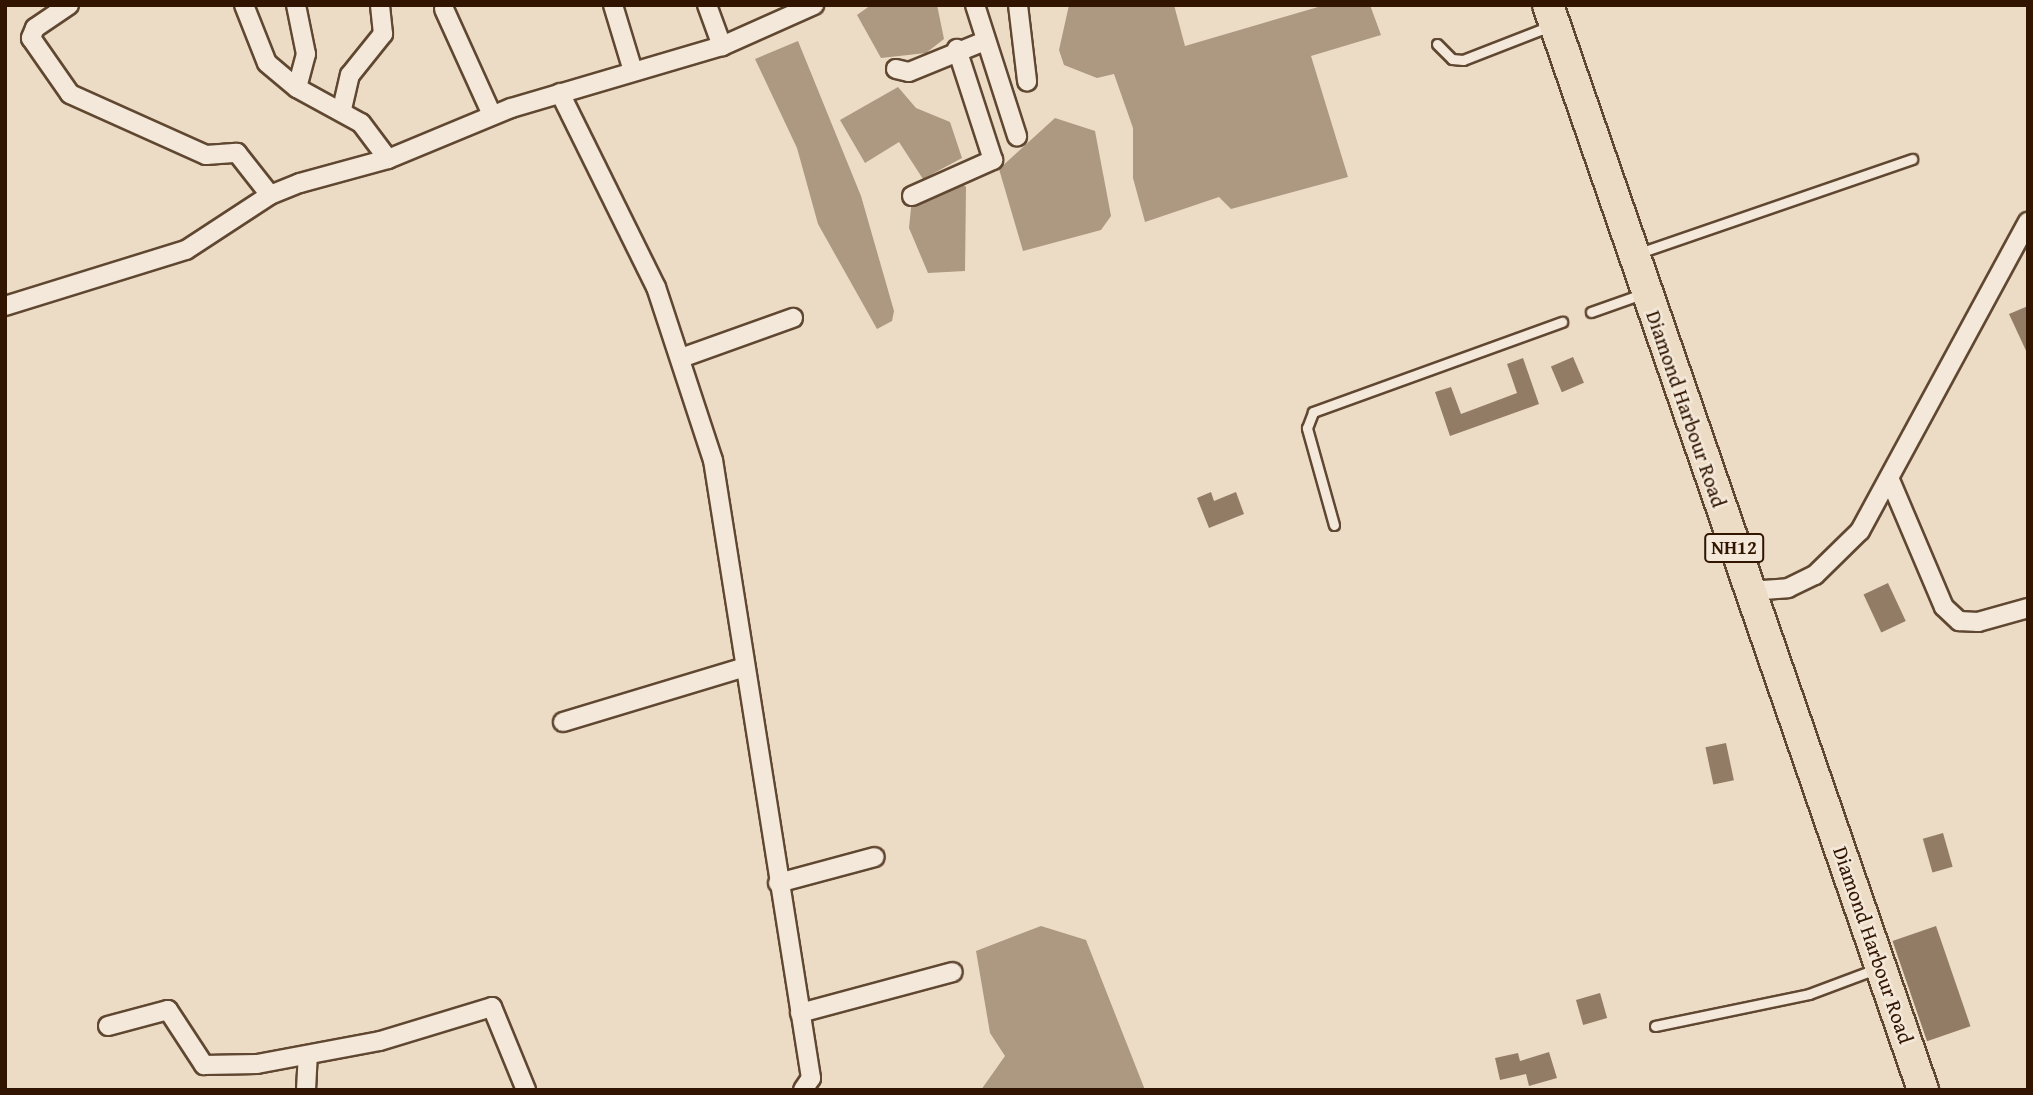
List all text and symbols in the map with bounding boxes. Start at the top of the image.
street label: Diamond Harbour Road [1640,307,1732,511]
road number: NH12 [1702,533,1766,564]
street label: Diamond Harbour Road [1827,843,1919,1047]

